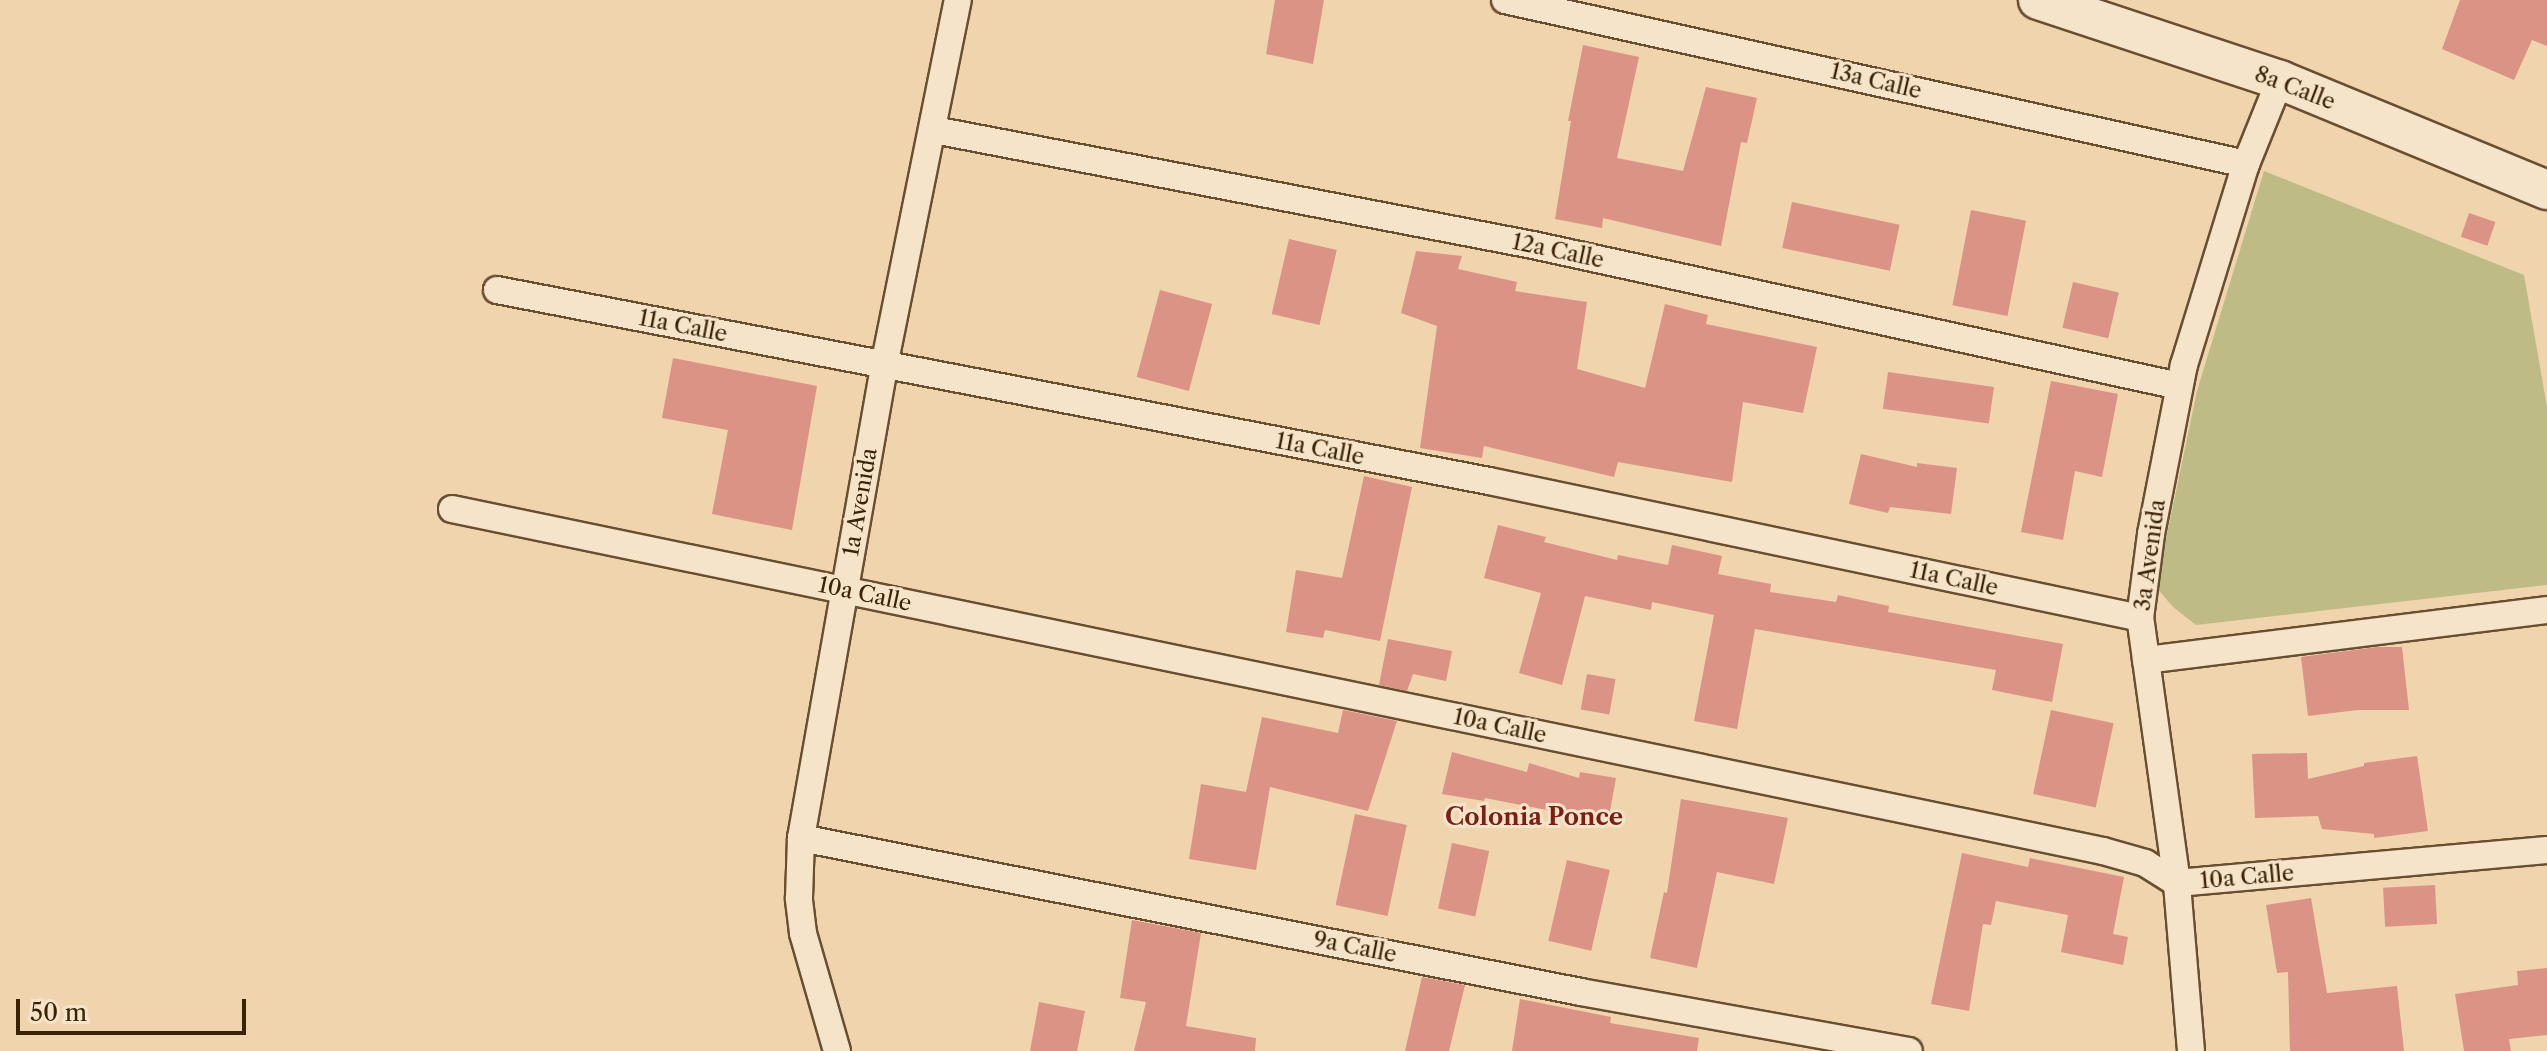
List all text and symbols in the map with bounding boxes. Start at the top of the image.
street label: 13a Calle [1828,58,1924,104]
street label: 8a Calle [2251,61,2339,115]
street label: 12a Calle [1510,228,1606,274]
street label: 11a Calle [636,304,730,348]
street label: 11a Calle [1273,427,1367,471]
street label: 1a Avenida [837,445,883,559]
street label: 3a Avenida [2129,497,2171,613]
street label: 11a Calle [1907,557,2001,601]
street label: 10a Calle [816,571,914,617]
street label: 10a Calle [1451,703,1549,749]
district label: Colonia Ponce [1445,803,1623,831]
street label: 10a Calle [2199,860,2295,894]
street label: 9a Calle [1311,926,1399,968]
scale bar [20,983,250,1033]
text: 50 m [30,998,87,1027]

